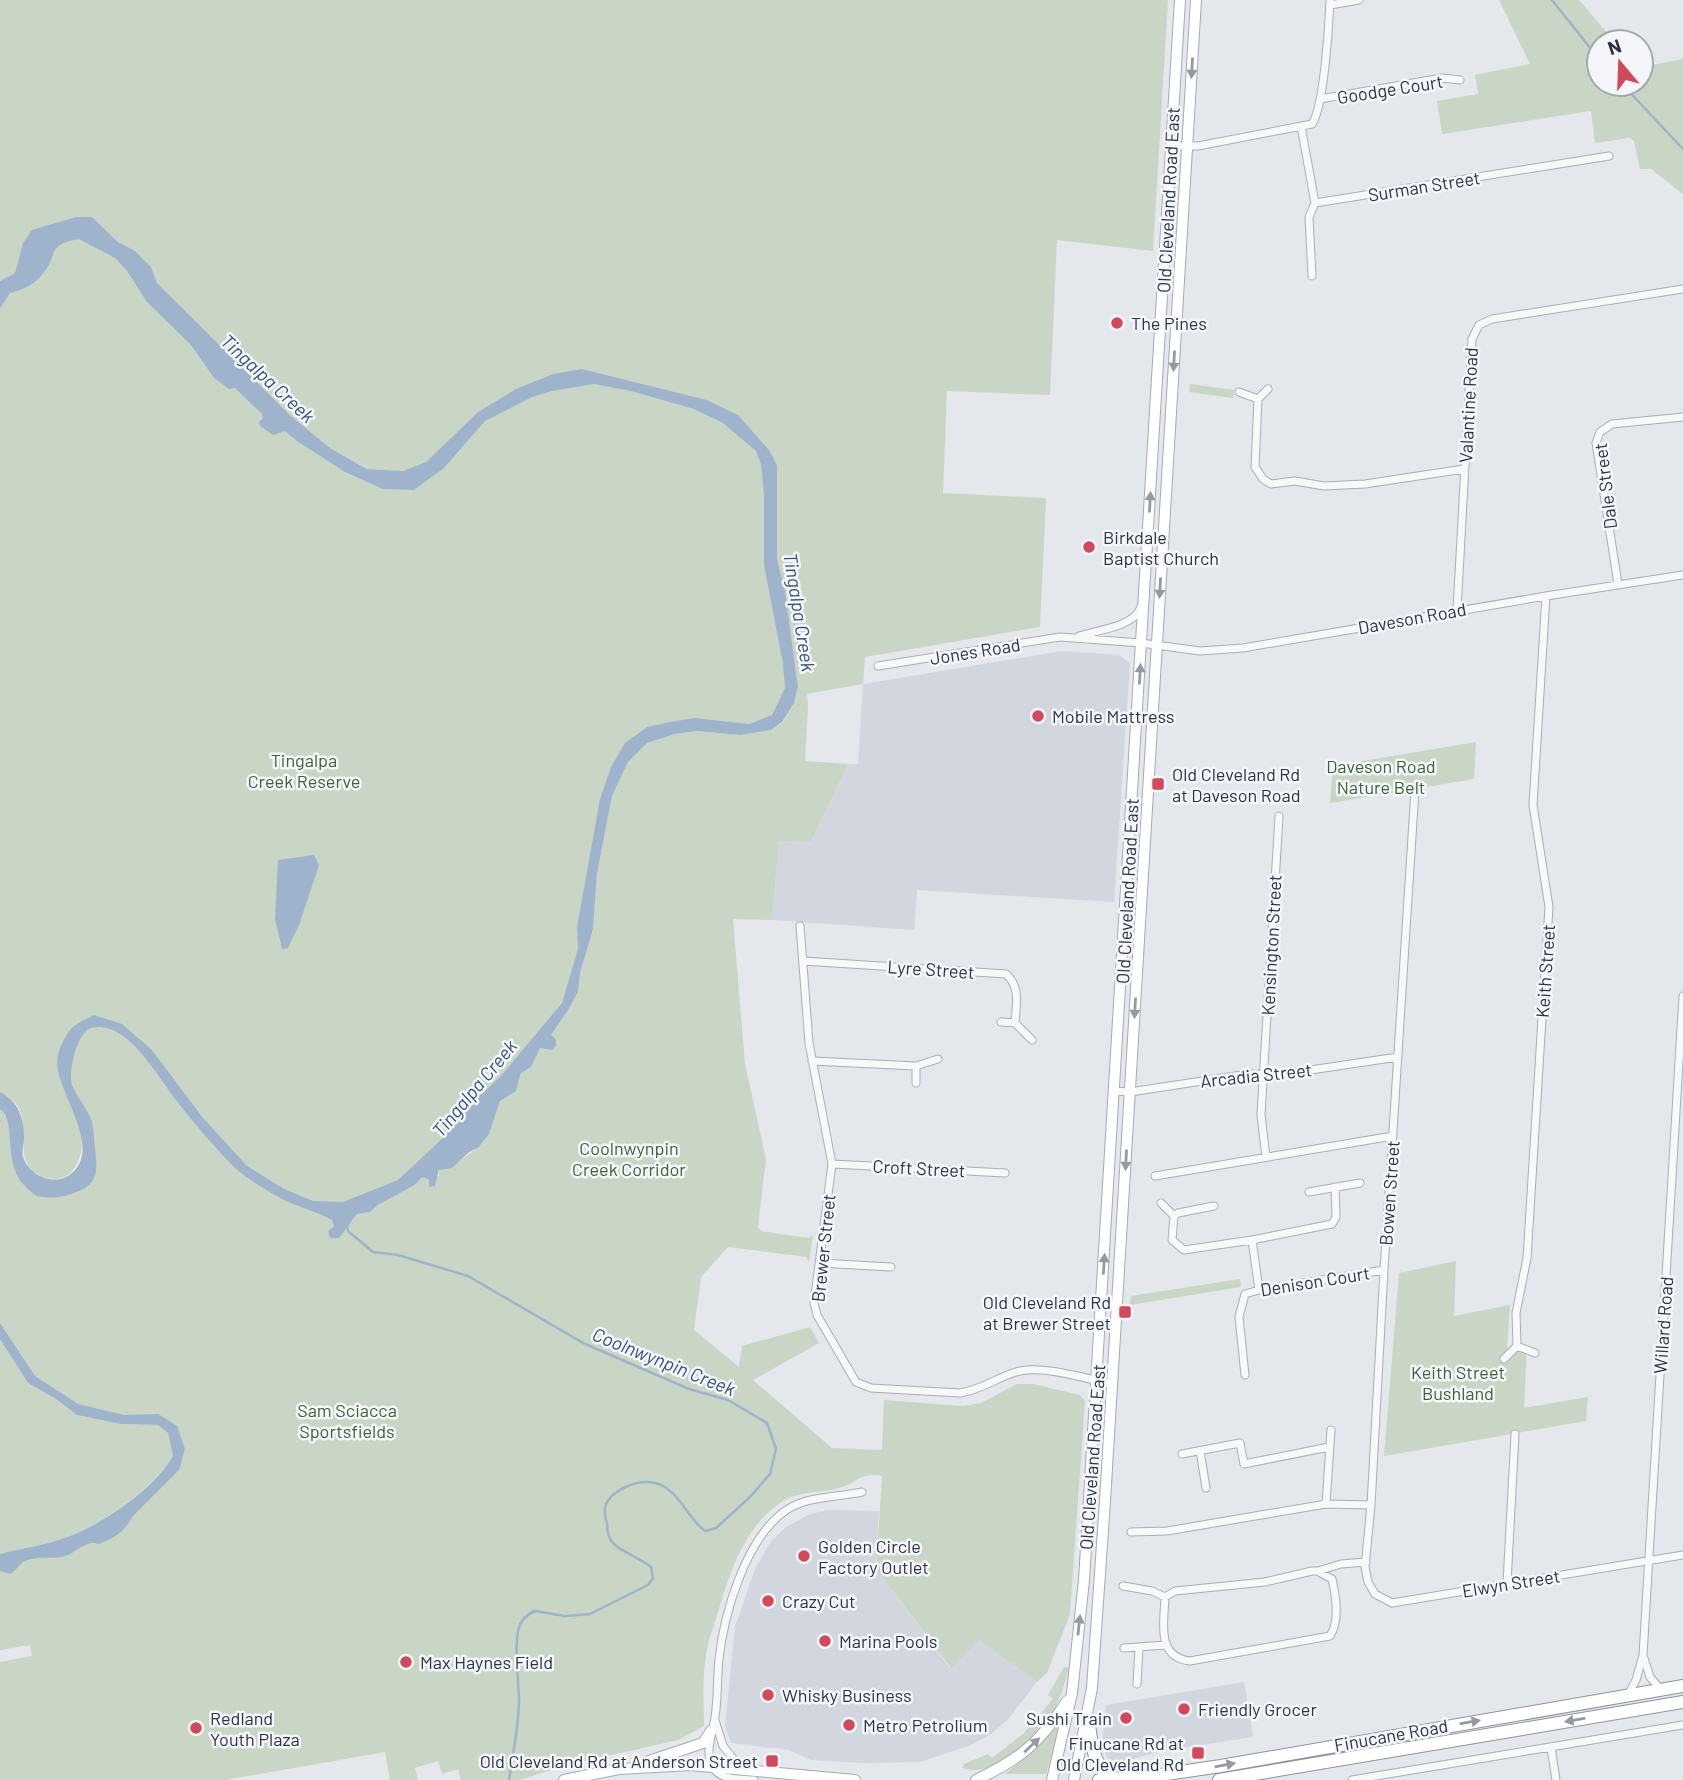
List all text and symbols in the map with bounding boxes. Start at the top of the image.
north arrow [1585,28,1655,98]
text: N [1605,34,1624,59]
one-way arrow [1186,57,1197,79]
street label: Goodge Court [1335,70,1445,108]
street label: Old Cleveland Road East [1152,107,1184,293]
street label: Surman Street [1366,166,1482,206]
place label: The Pines [1131,312,1207,334]
marker: The Pines [1109,315,1125,331]
water label: Tingalpa Creek [216,329,320,428]
street label: Valantine Road [1454,347,1482,463]
one-way arrow [1168,350,1179,372]
street label: Dale Street [1589,442,1621,530]
one-way arrow [1145,490,1156,512]
place label: Birkdale Baptist Church [1103,526,1219,569]
marker: Birkdale Baptist Church [1081,539,1097,555]
water label: Tingalpa Creek [779,551,821,674]
one-way arrow [1154,577,1165,599]
street label: Daveson Road [1356,598,1468,638]
street label: Jones Road [928,633,1022,669]
one-way arrow [1134,663,1145,685]
place label: Mobile Mattress [1052,705,1174,727]
marker: Mobile Mattress [1030,708,1046,724]
park label: Tingalpa Creek Reserve [248,749,360,792]
park label: Daveson Road Nature Belt [1326,755,1436,798]
place label: Old Cleveland Rd at Daveson Road [1172,763,1301,806]
marker: Old Cleveland Rd at Daveson Road [1150,776,1166,792]
street label: Old Cleveland Road East [1111,798,1143,984]
street label: Kensington Street [1256,874,1286,1016]
street label: Keith Street [1531,923,1559,1019]
street label: Lyre Street [887,955,975,983]
one-way arrow [1129,997,1140,1019]
water label: Tingalpa Creek [427,1034,522,1141]
street label: Arcadia Street [1199,1058,1313,1092]
park label: Coolnwynpin Creek Corridor [572,1137,686,1180]
street label: Bowen Street [1374,1140,1404,1246]
one-way arrow [1120,1149,1131,1171]
street label: Croft Street [872,1155,966,1181]
street label: Brewer Street [806,1193,840,1303]
one-way arrow [1099,1252,1110,1274]
street label: Denison Court [1259,1261,1371,1301]
street label: Willard Road [1649,1276,1677,1374]
place label: Old Cleveland Rd at Brewer Street [983,1291,1111,1334]
marker: Old Cleveland Rd at Brewer Street [1117,1304,1133,1320]
water label: Coolnwynpin Creek [589,1322,740,1400]
park label: Keith Street Bushland [1411,1361,1505,1404]
street label: Old Cleveland Road East [1075,1363,1109,1551]
park label: Sam Sciacca Sportsfields [297,1399,397,1442]
place label: Golden Circle Factory Outlet [818,1535,929,1578]
marker: Golden Circle Factory Outlet [796,1548,812,1564]
street label: Elwyn Street [1461,1564,1561,1602]
place label: Crazy Cut [782,1590,856,1612]
marker: Crazy Cut [760,1593,776,1609]
one-way arrow [1074,1614,1085,1636]
place label: Marina Pools [839,1630,937,1652]
marker: Marina Pools [817,1633,833,1649]
place label: Max Haynes Field [420,1651,553,1673]
marker: Max Haynes Field [398,1654,414,1670]
place label: Whisky Business [782,1684,912,1706]
marker: Whisky Business [760,1687,776,1703]
place label: Friendly Grocer [1198,1698,1317,1720]
marker: Friendly Grocer [1176,1701,1192,1717]
place label: Redland Youth Plaza [210,1707,300,1750]
place label: Sushi Train [1026,1707,1112,1729]
marker: Sushi Train [1118,1710,1134,1726]
place label: Metro Petrolium [863,1714,988,1736]
street label: Finucane Road [1332,1714,1450,1756]
one-way arrow [1564,1715,1586,1726]
one-way arrow [1459,1716,1481,1727]
marker: Metro Petrolium [841,1717,857,1733]
marker: Redland Youth Plaza [188,1720,204,1736]
place label: Finucane Rd at Old Cleveland Rd [1056,1732,1184,1775]
one-way arrow [1023,1737,1041,1753]
marker: Finucane Rd at Old Cleveland Rd [1190,1745,1206,1761]
place label: Old Cleveland Rd at Anderson Street [480,1750,758,1772]
marker: Old Cleveland Rd at Anderson Street [764,1753,780,1769]
one-way arrow [1214,1759,1236,1770]

